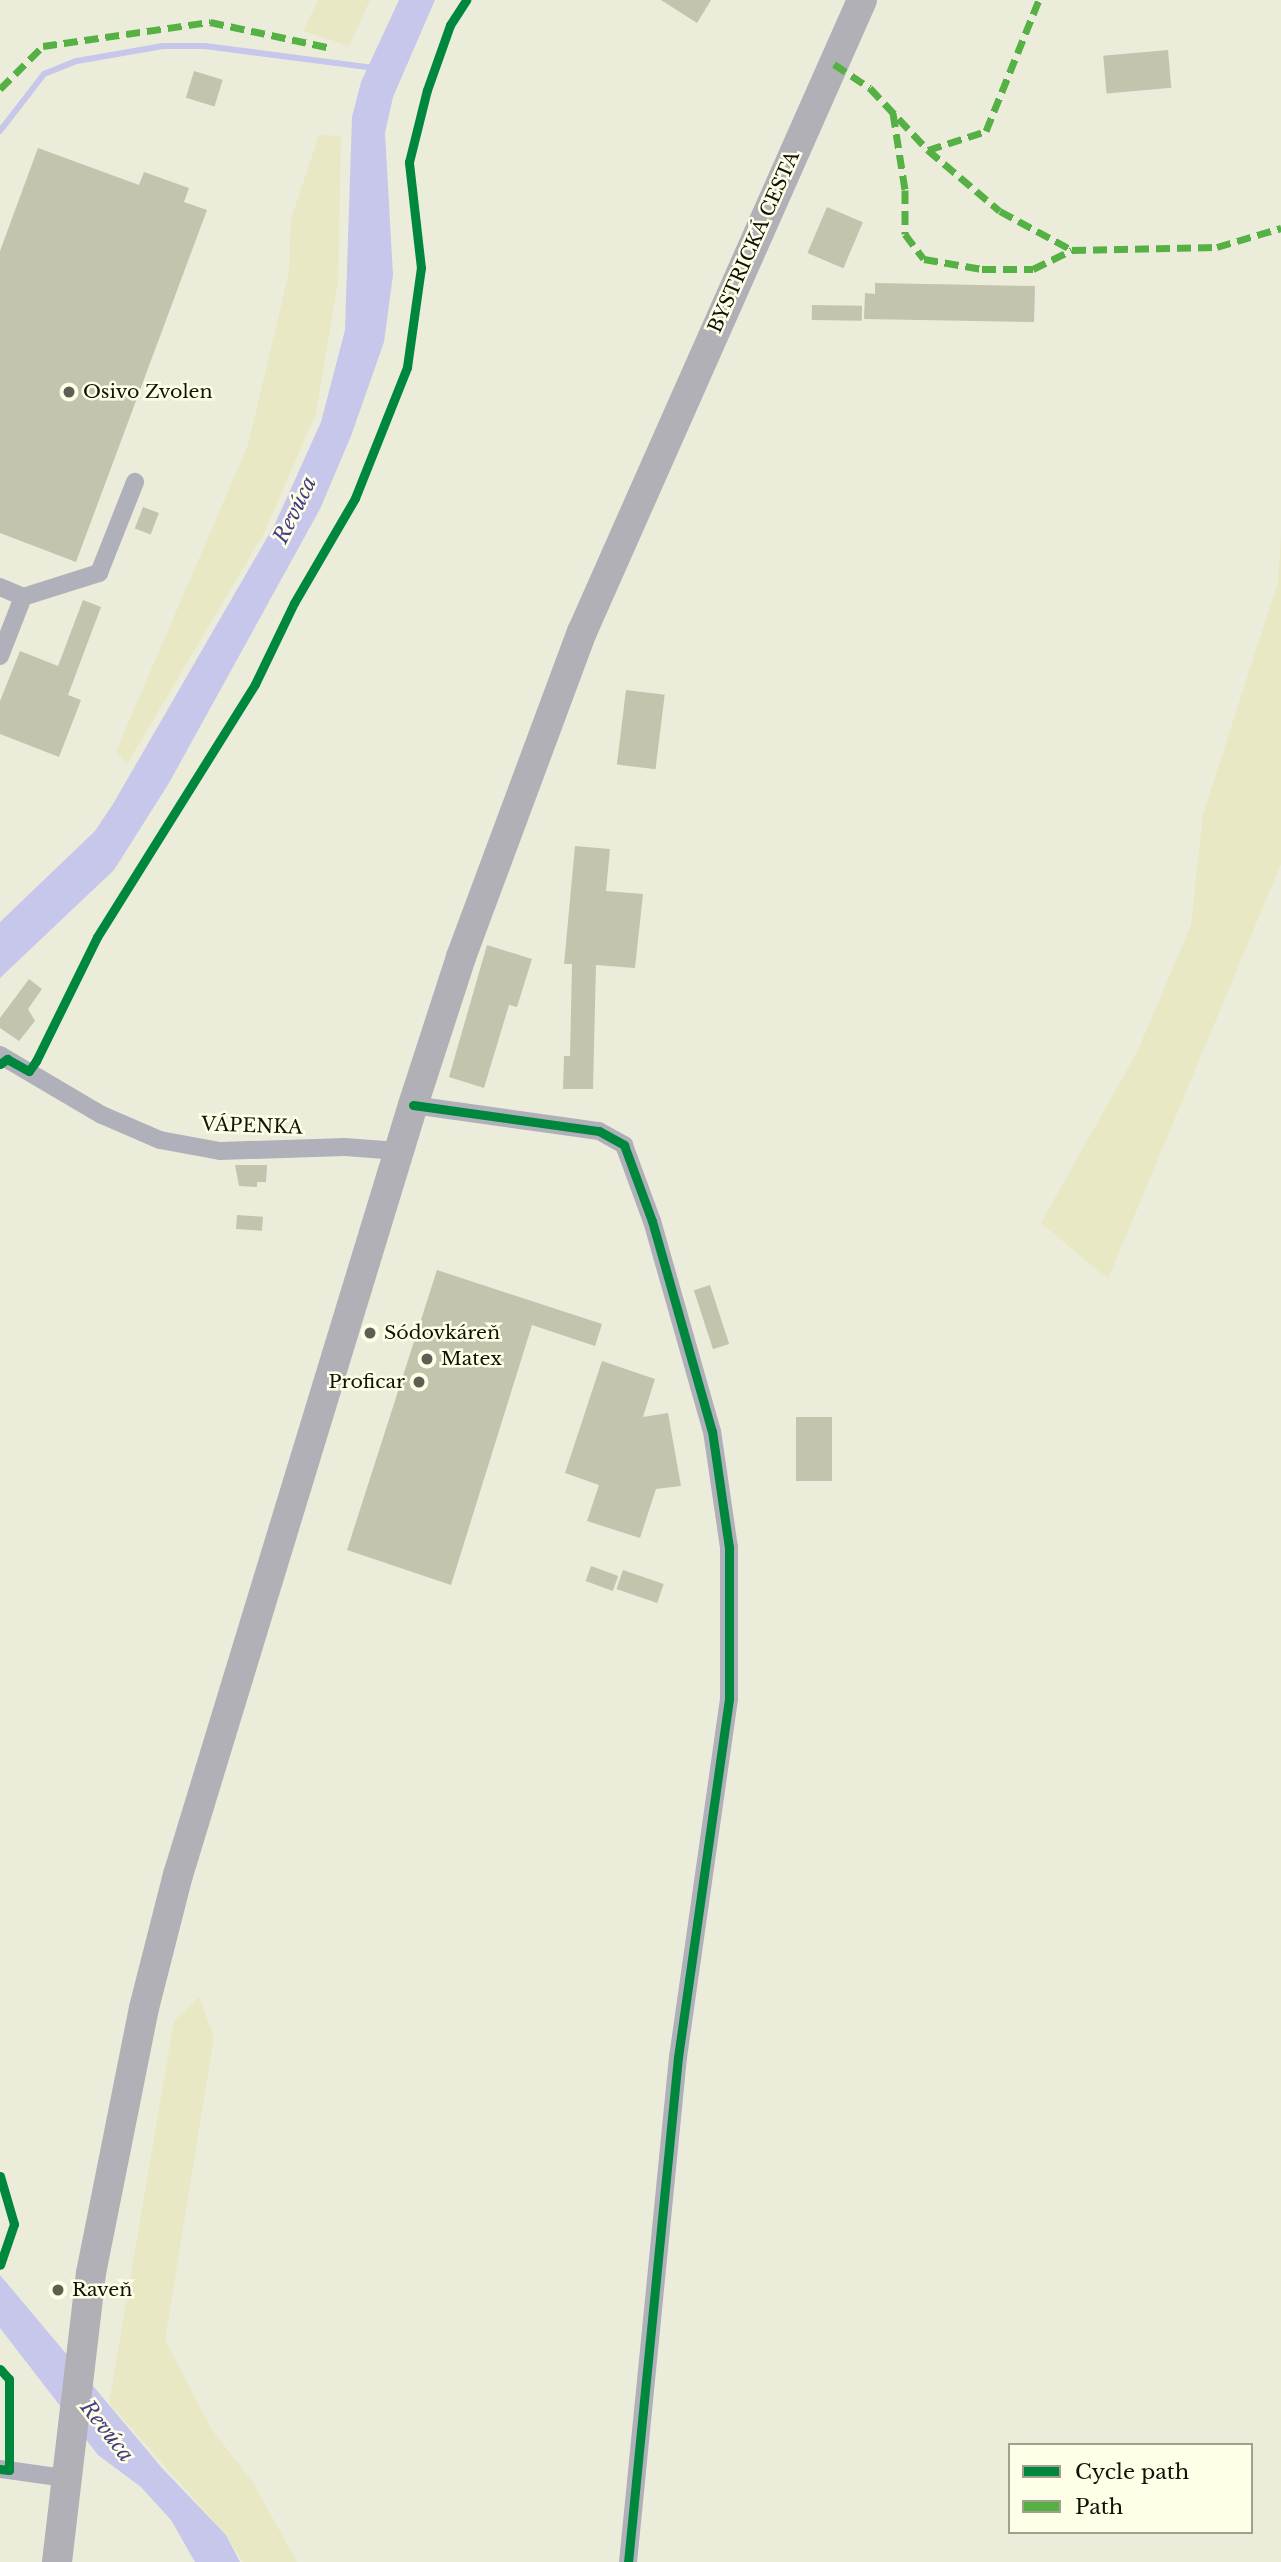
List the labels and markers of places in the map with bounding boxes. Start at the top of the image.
place label: Osivo Zvolen [83,381,213,403]
marker: Osivo Zvolen [61,384,77,400]
place label: Sódovkáreň [384,1322,500,1344]
marker: Sódovkáreň [362,1325,378,1341]
place label: Matex [441,1348,502,1370]
marker: Matex [419,1351,435,1367]
place label: Proficar [329,1371,405,1393]
marker: Proficar [411,1374,427,1390]
place label: Raveň [72,2279,132,2301]
marker: Raveň [50,2282,66,2298]

